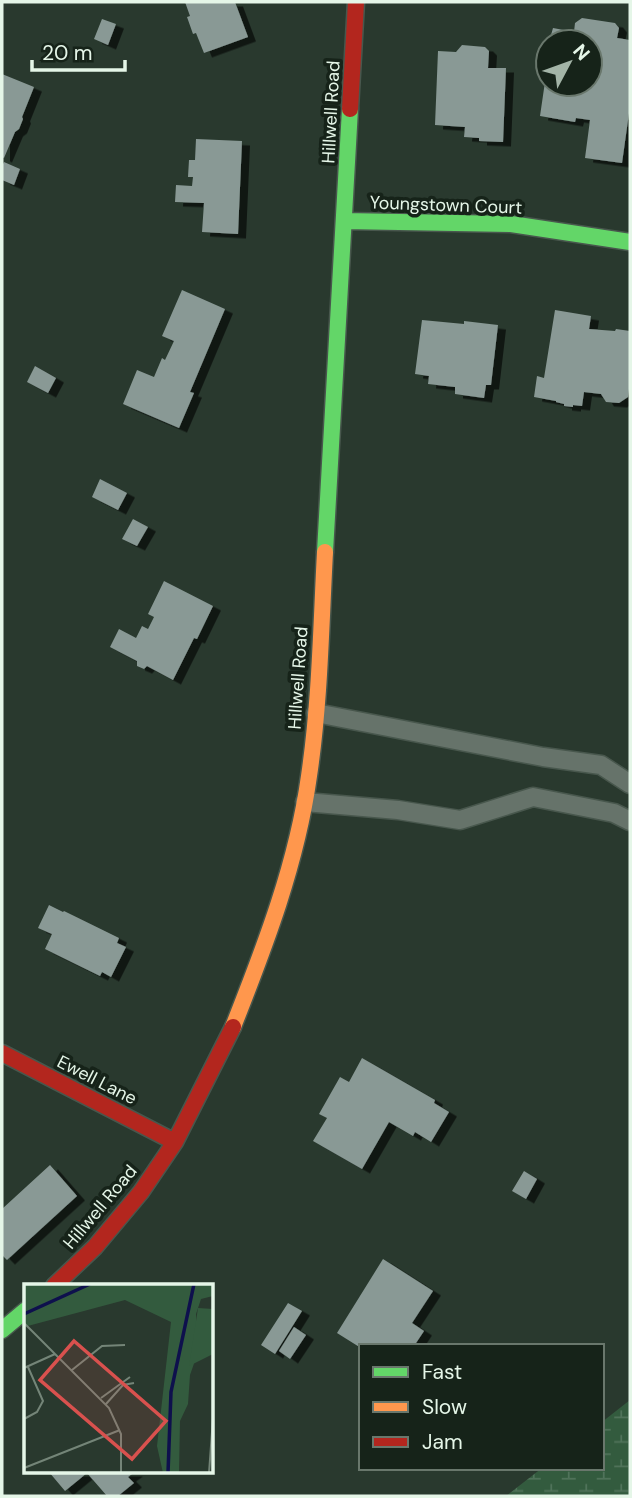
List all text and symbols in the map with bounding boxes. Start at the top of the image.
scale bar [32,28,124,72]
north arrow [534,28,604,98]
text: 20 m [42,39,93,67]
text: N [567,39,595,66]
street label: Hillwell Road [316,60,346,164]
street label: Youngstown Court [369,190,523,220]
street label: Hillwell Road [282,626,314,730]
street label: Ewell Lane [53,1050,141,1110]
street label: Hillwell Road [58,1160,142,1254]
inset map [24,1284,214,1474]
legend [359,1344,604,1470]
text: Fast [422,1358,462,1386]
text: Slow [422,1393,467,1421]
text: Jam [422,1428,463,1456]

